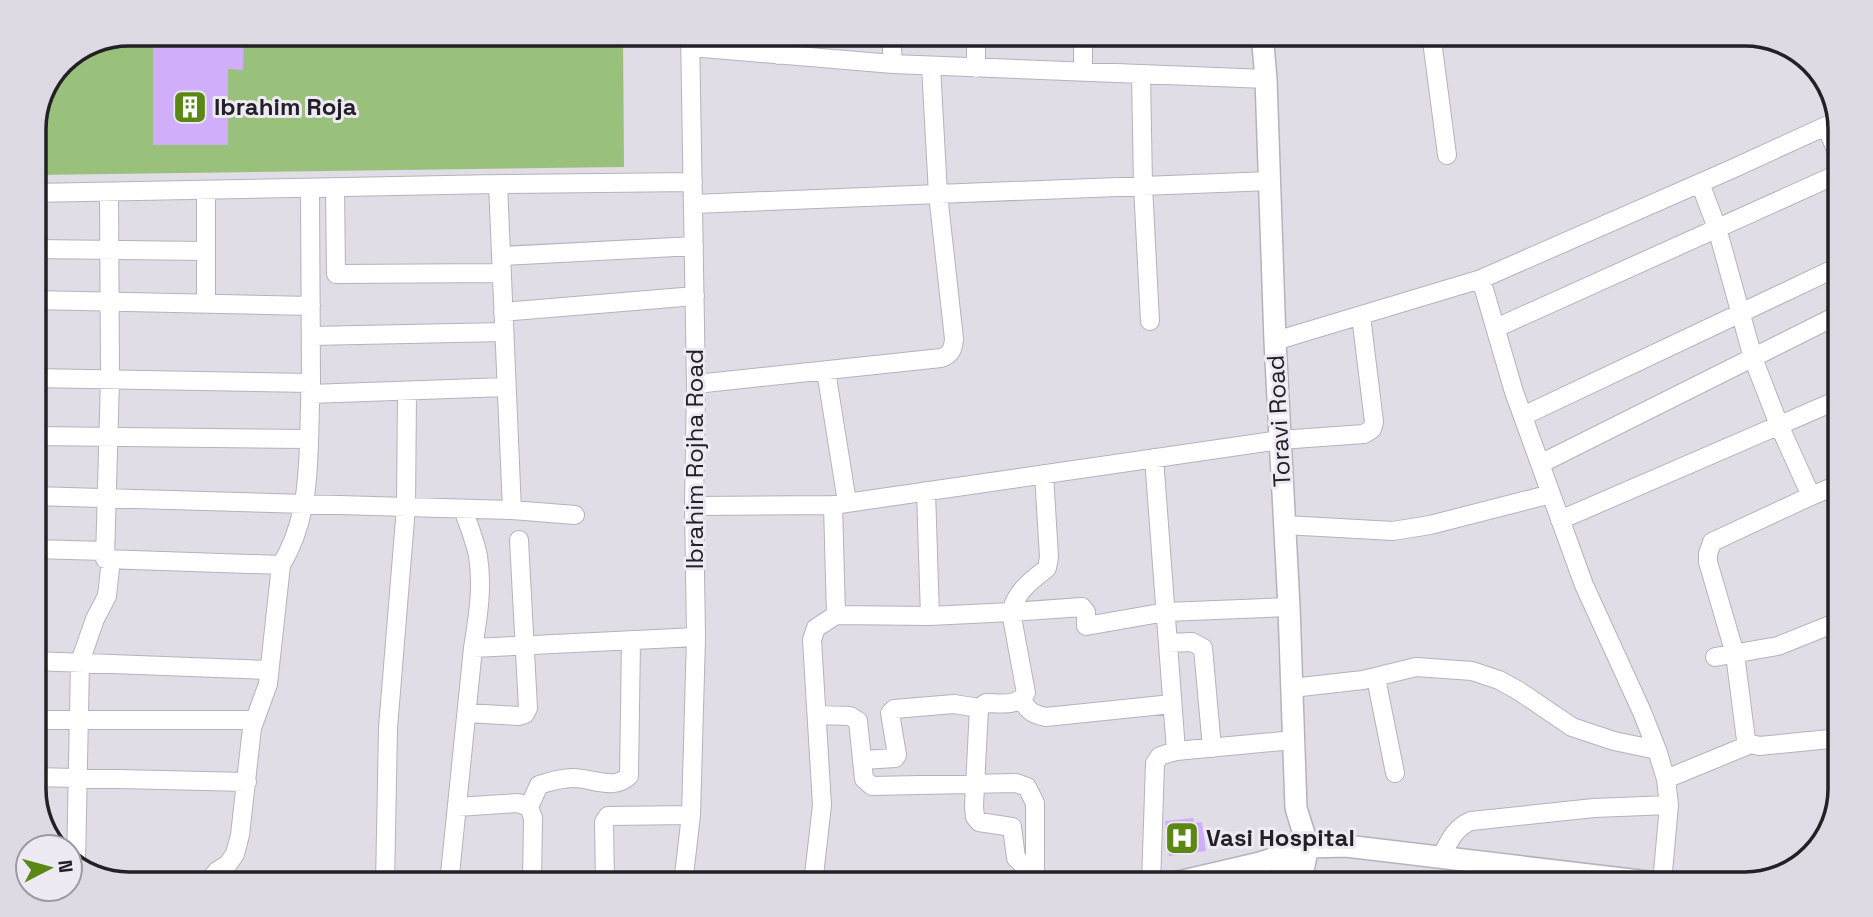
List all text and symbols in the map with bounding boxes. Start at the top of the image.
building icon: Ibrahim Roja [171,88,209,126]
place label: Ibrahim Roja [214,91,357,122]
street label: Ibrahim Rojha Road [679,349,710,569]
street label: Toravi Road [1260,354,1297,488]
hospital icon: Vasi Hospital [1163,819,1201,857]
place label: Vasi Hospital [1206,822,1355,853]
north arrow [14,833,84,903]
text: N [52,859,79,874]

